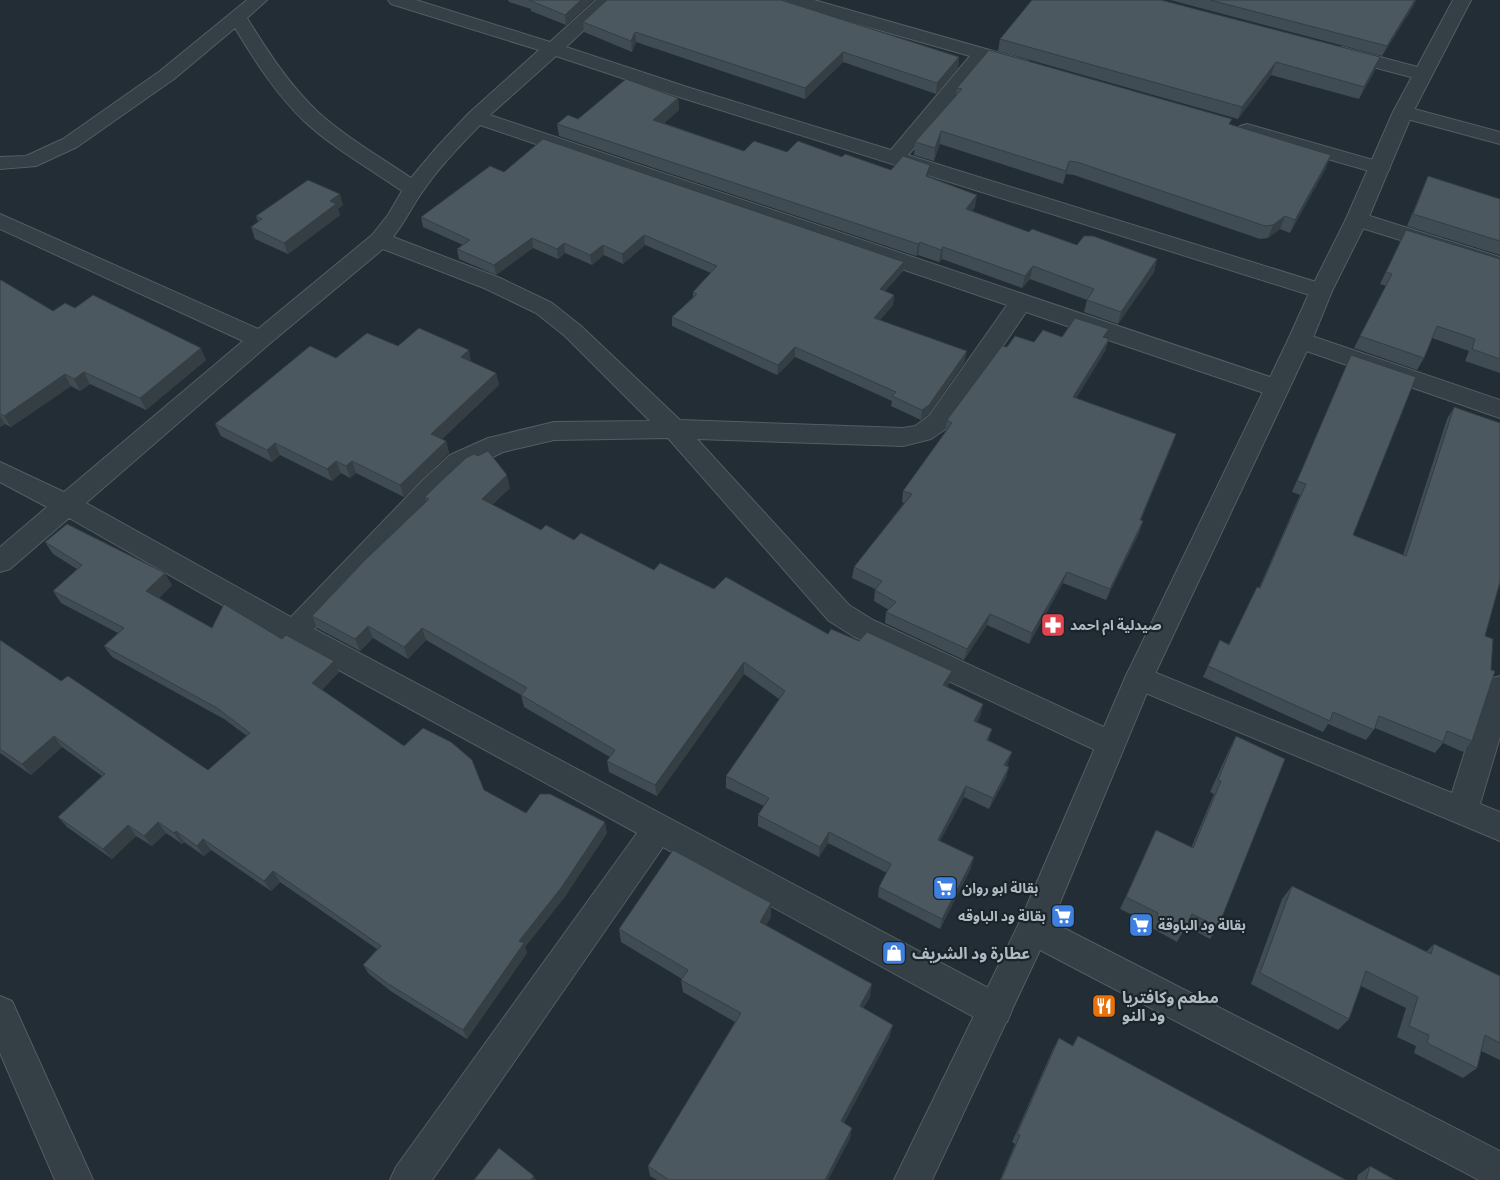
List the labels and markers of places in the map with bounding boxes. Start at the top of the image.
pharmacy icon: صيدلية ام احمد [1040,612,1066,638]
place label: صيدلية ام احمد [1070,617,1162,636]
supermarket icon: بقالة ابو روان [932,875,958,901]
place label: بقالة ابو روان [962,880,1039,897]
supermarket icon: بقالة ود الباوقه [1050,903,1076,929]
place label: بقالة ود الباوقه [958,908,1046,925]
supermarket icon: بقالة ود الباوقة [1128,912,1154,938]
place label: بقالة ود الباوقة [1158,917,1246,934]
shop icon: عطارة ود الشريف [881,940,907,966]
place label: عطارة ود الشريف [912,944,1030,963]
place label: مطعم وكافتريا ود النو [1122,988,1219,1025]
restaurant icon: مطعم وكافتريا ود النو [1091,993,1117,1019]

